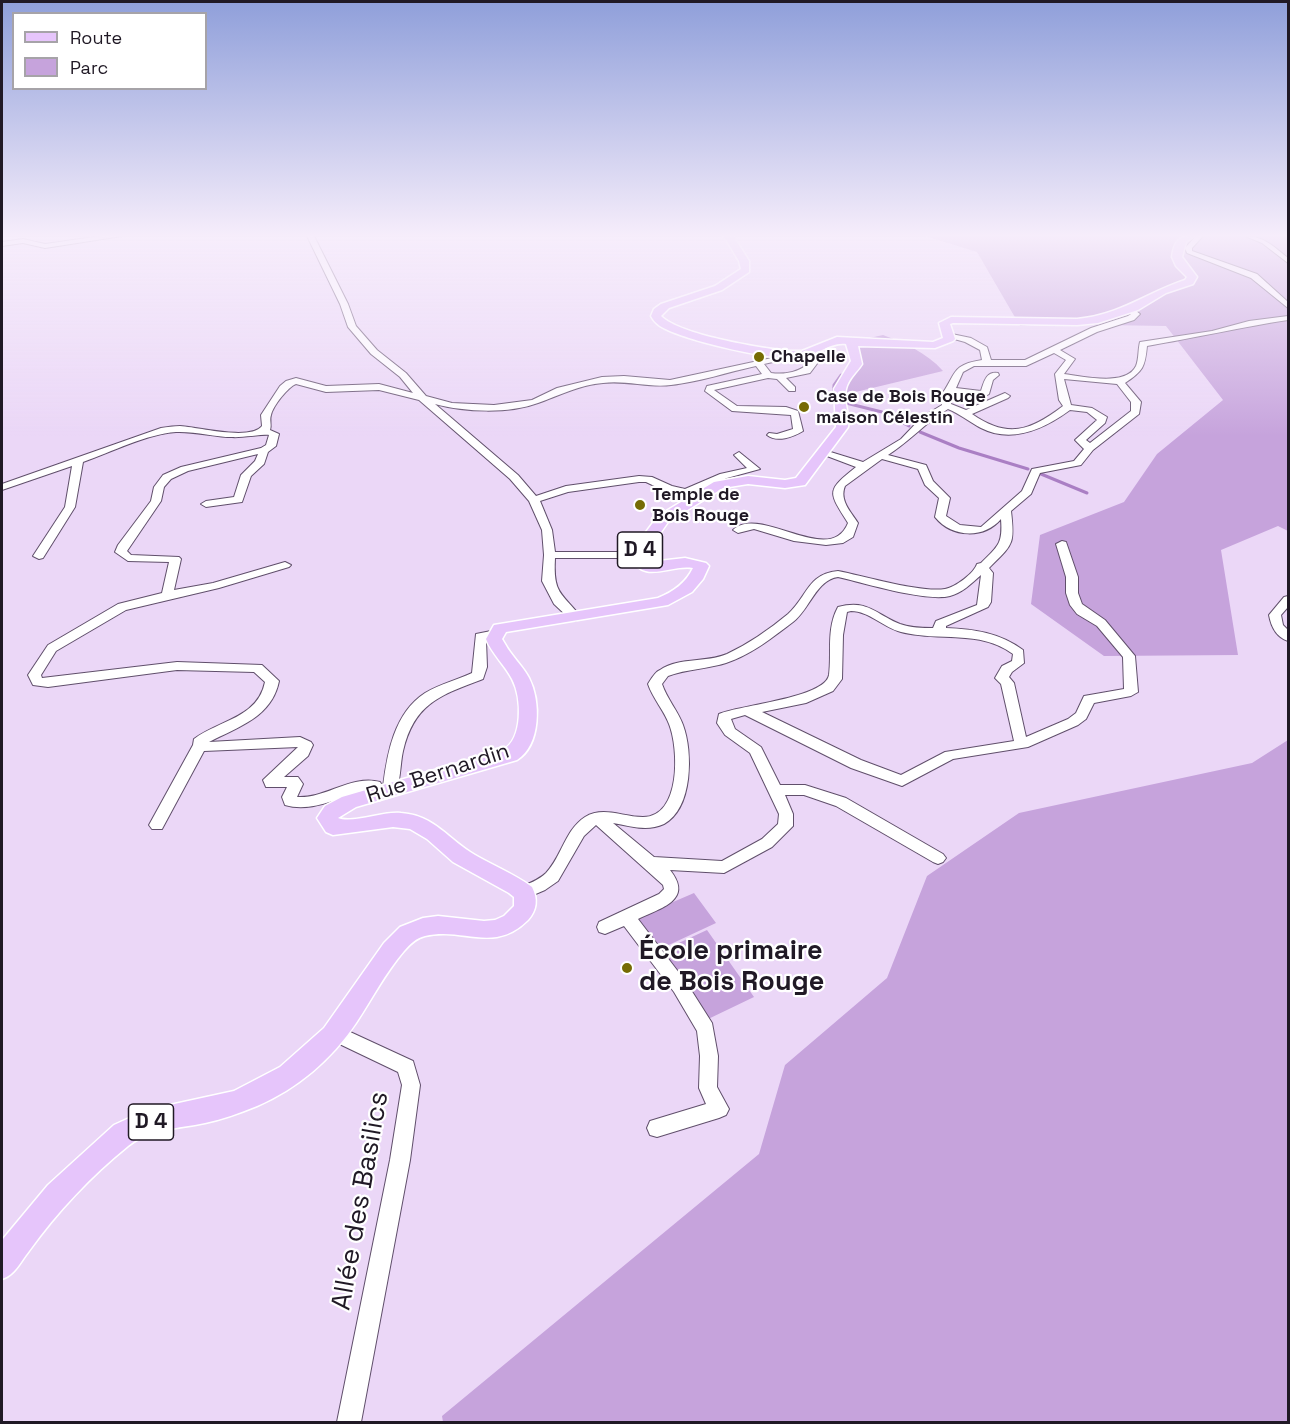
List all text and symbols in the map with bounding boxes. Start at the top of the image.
legend [12,12,207,90]
text: Route [70,26,122,49]
text: Parc [70,56,108,79]
place label: Chapelle [771,346,846,368]
marker: Chapelle [752,350,766,364]
place label: Case de Bois Rouge maison Célestin [816,386,986,428]
marker: Case de Bois Rouge maison Célestin [797,400,811,414]
place label: Temple de Bois Rouge [652,484,749,526]
marker: Temple de Bois Rouge [633,498,647,512]
road number: D 4 [618,532,662,568]
street label: Rue Bernardin [363,738,513,810]
place label: École primaire de Bois Rouge [639,936,824,999]
marker: École primaire de Bois Rouge [620,961,634,975]
street label: Allée des Basilics [326,1089,396,1313]
road number: D 4 [128,1104,174,1140]

